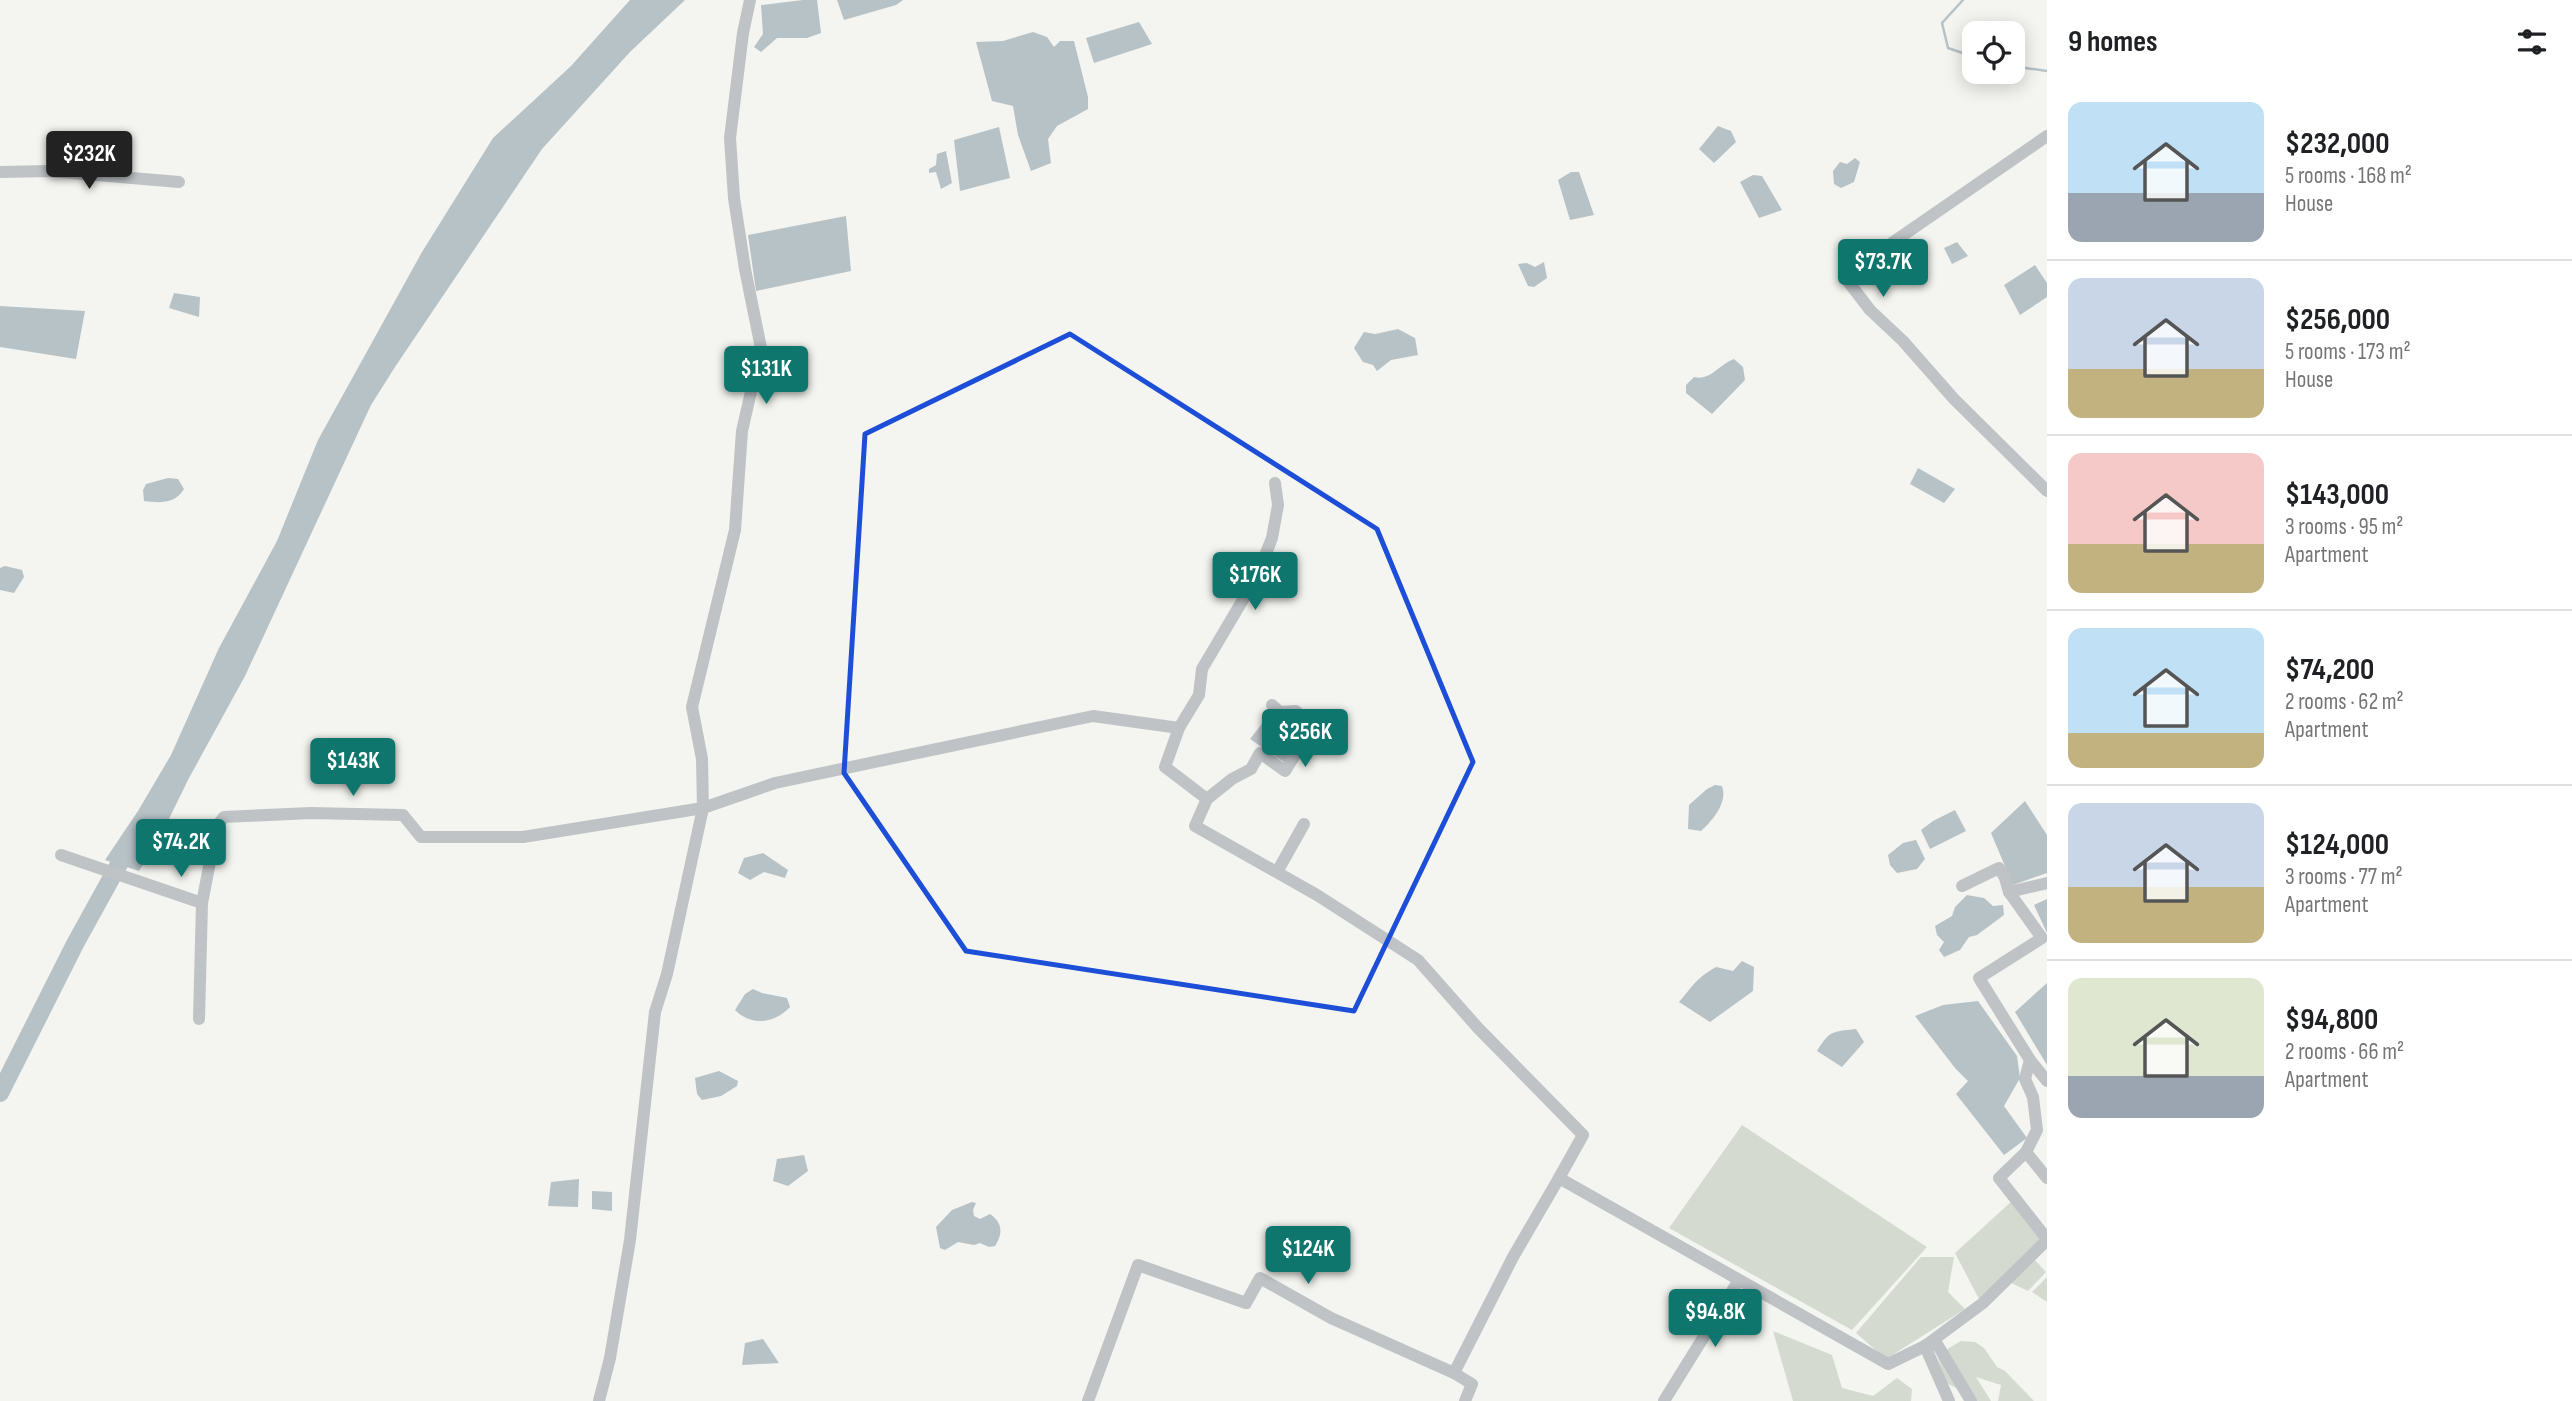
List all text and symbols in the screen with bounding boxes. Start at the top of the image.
map controls [1962,21,2025,84]
button: locate [1962,21,2025,84]
icon: filters [2513,23,2551,61]
text: 9 homes [2068,24,2158,60]
text: $232,000 [2285,126,2390,162]
icon: home [2124,130,2208,214]
pin: $232K [40,132,138,191]
text: $232K [62,140,116,168]
text: 5 rooms · 168 m² [2285,162,2412,190]
text: House [2285,190,2333,218]
pin: $73.7K [1826,240,1940,299]
text: $73.7K [1854,248,1912,276]
text: $256,000 [2285,302,2390,338]
icon: home [2124,306,2208,390]
text: 5 rooms · 173 m² [2285,338,2411,366]
pin: $131K [717,346,815,406]
text: $131K [740,355,792,383]
text: House [2285,366,2333,394]
text: $143,000 [2285,477,2389,513]
icon: home [2124,481,2208,565]
text: 3 rooms · 95 m² [2285,513,2404,541]
text: Apartment [2285,541,2369,569]
pin: $176K [1206,552,1304,612]
text: $176K [1229,561,1281,589]
text: $74,200 [2285,652,2374,688]
icon: home [2124,656,2208,740]
text: 2 rooms · 62 m² [2285,688,2404,716]
pin: $256K [1256,710,1354,769]
text: Apartment [2285,716,2369,744]
text: $256K [1278,718,1332,746]
pin: $143K [304,738,402,798]
text: $143K [326,747,380,775]
pin: $74.2K [124,820,238,879]
text: $124,000 [2285,827,2389,863]
text: $74.2K [152,828,210,856]
icon: home [2124,831,2208,915]
text: 3 rooms · 77 m² [2285,863,2403,891]
text: Apartment [2285,891,2369,919]
text: $94,800 [2285,1002,2378,1038]
icon: home [2124,1006,2208,1090]
text: 2 rooms · 66 m² [2285,1038,2404,1066]
text: Apartment [2285,1066,2369,1094]
pin: $124K [1259,1226,1357,1286]
text: $124K [1281,1235,1335,1263]
pin: $94.8K [1658,1290,1772,1349]
text: $94.8K [1685,1298,1745,1326]

